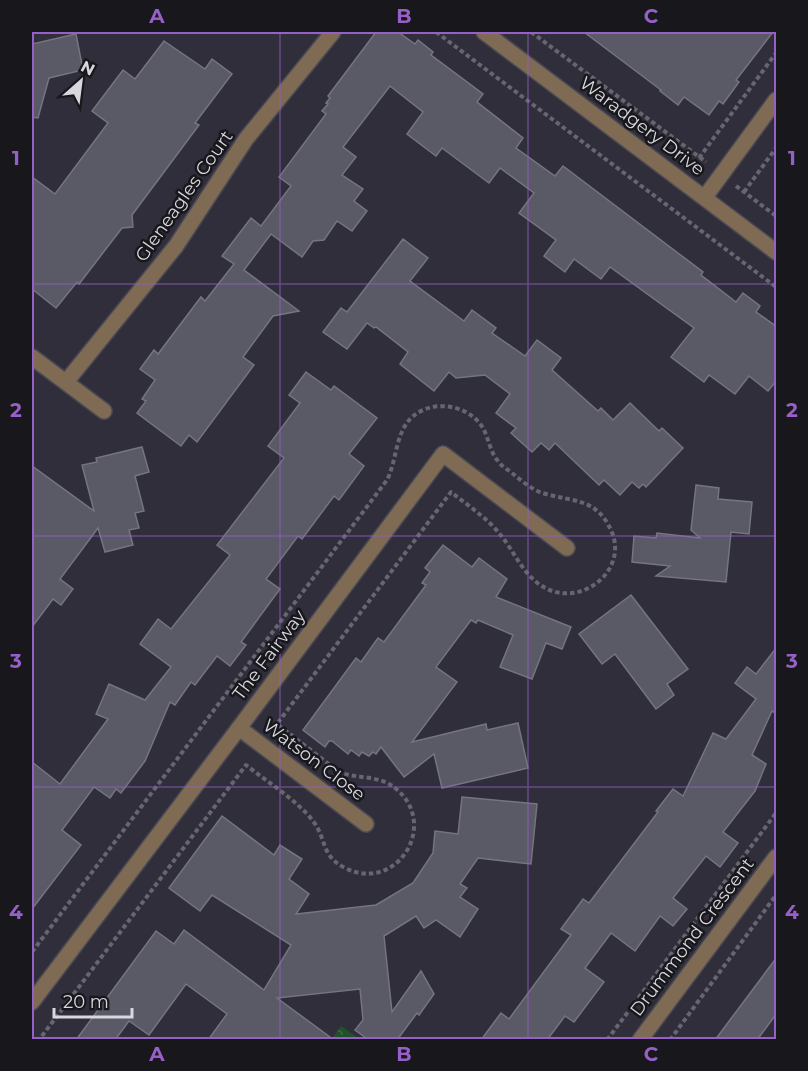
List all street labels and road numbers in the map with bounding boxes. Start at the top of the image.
street label: Waradgery Drive [575,72,709,180]
street label: Gleneagles Court [131,126,237,266]
street label: The Fairway [228,605,310,705]
street label: Watson Close [258,714,370,806]
street label: Drummond Crescent [625,854,759,1020]

